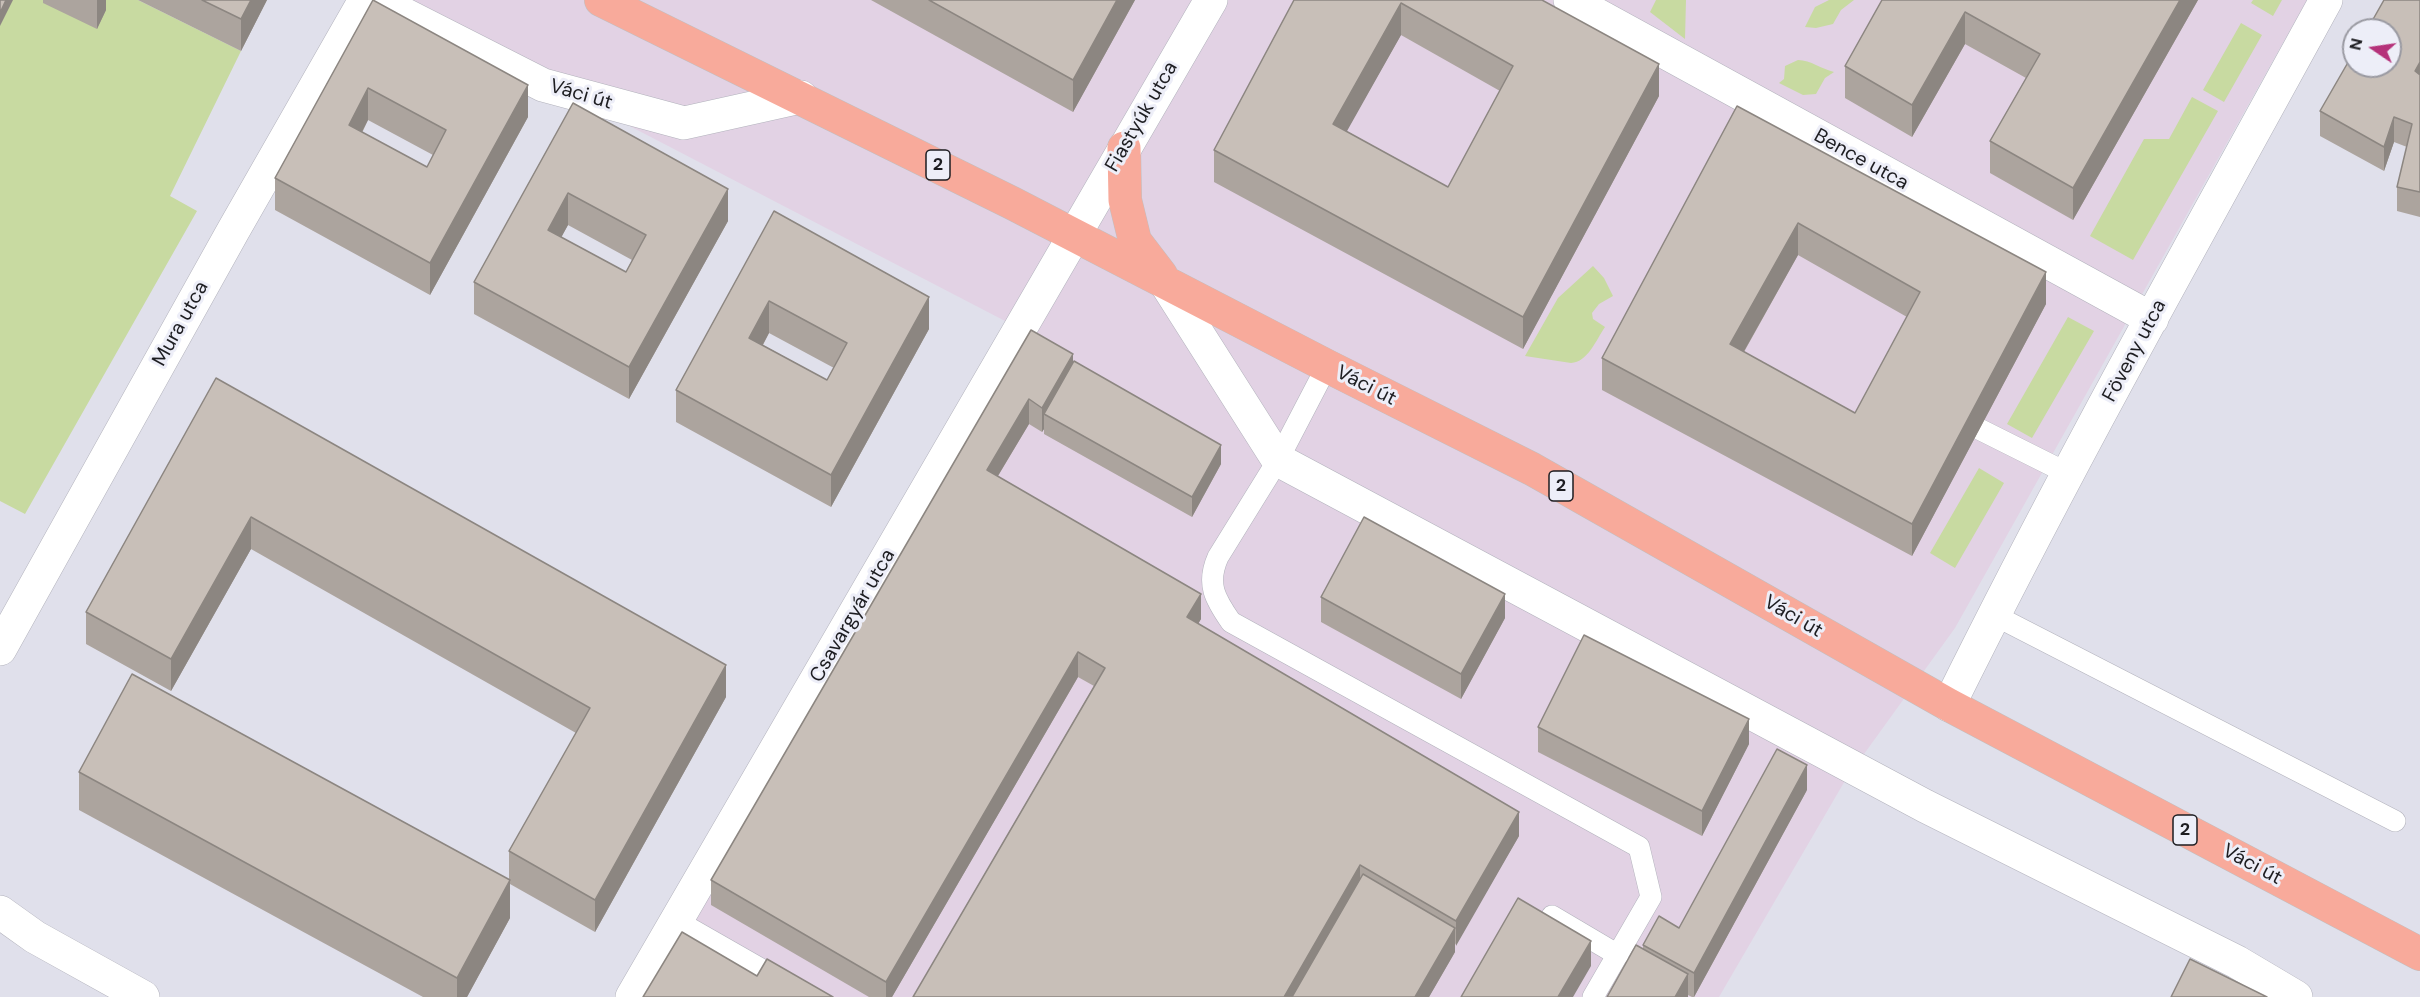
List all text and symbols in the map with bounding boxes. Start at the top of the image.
north arrow [2342,18,2402,78]
text: N [2344,36,2367,52]
street label: Fiastyúk utca [1101,58,1183,176]
street label: Váci út [547,75,615,115]
street label: Bence utca [1810,124,1912,196]
road number: 2 [926,150,950,180]
street label: Mura utca [148,277,214,371]
street label: Föveny utca [2098,296,2172,406]
street label: Váci út [1332,361,1400,411]
road number: 2 [1549,471,1573,501]
street label: Csavargyár utca [805,545,901,687]
street label: Váci út [1759,591,1827,643]
road number: 2 [2173,815,2197,845]
street label: Váci út [2218,839,2286,891]

